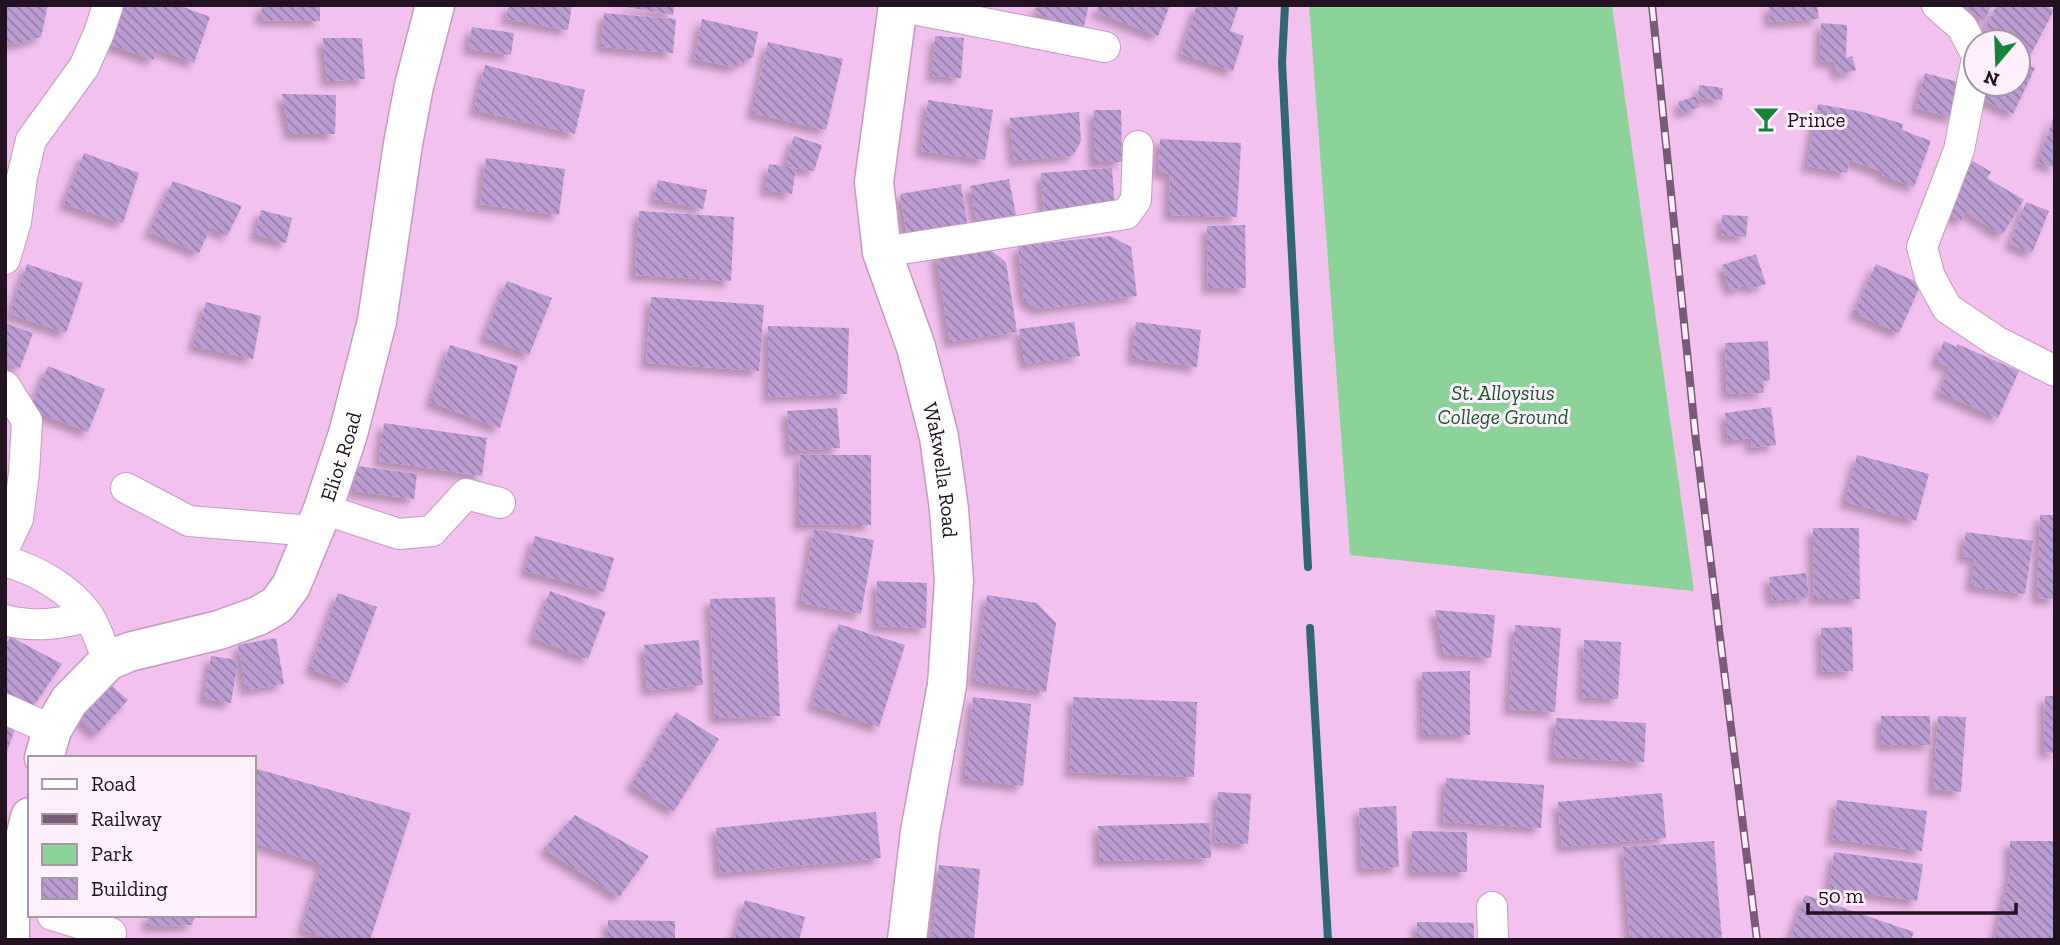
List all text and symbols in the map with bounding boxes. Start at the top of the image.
north arrow [1962,28,2032,98]
text: N [1981,65,2002,92]
bar icon: Prince [1751,104,1781,134]
place label: Prince [1787,107,1845,132]
park label: St. Alloysius College Ground [1437,380,1569,429]
street label: Wakwella Road [918,400,964,539]
street label: Eliot Road [314,408,366,504]
legend [28,756,256,917]
text: Road [91,771,137,796]
text: Railway [91,806,162,831]
text: Park [91,841,133,866]
scale bar [1808,872,2016,916]
text: Building [91,876,168,901]
text: 50 m [1818,883,1864,908]

